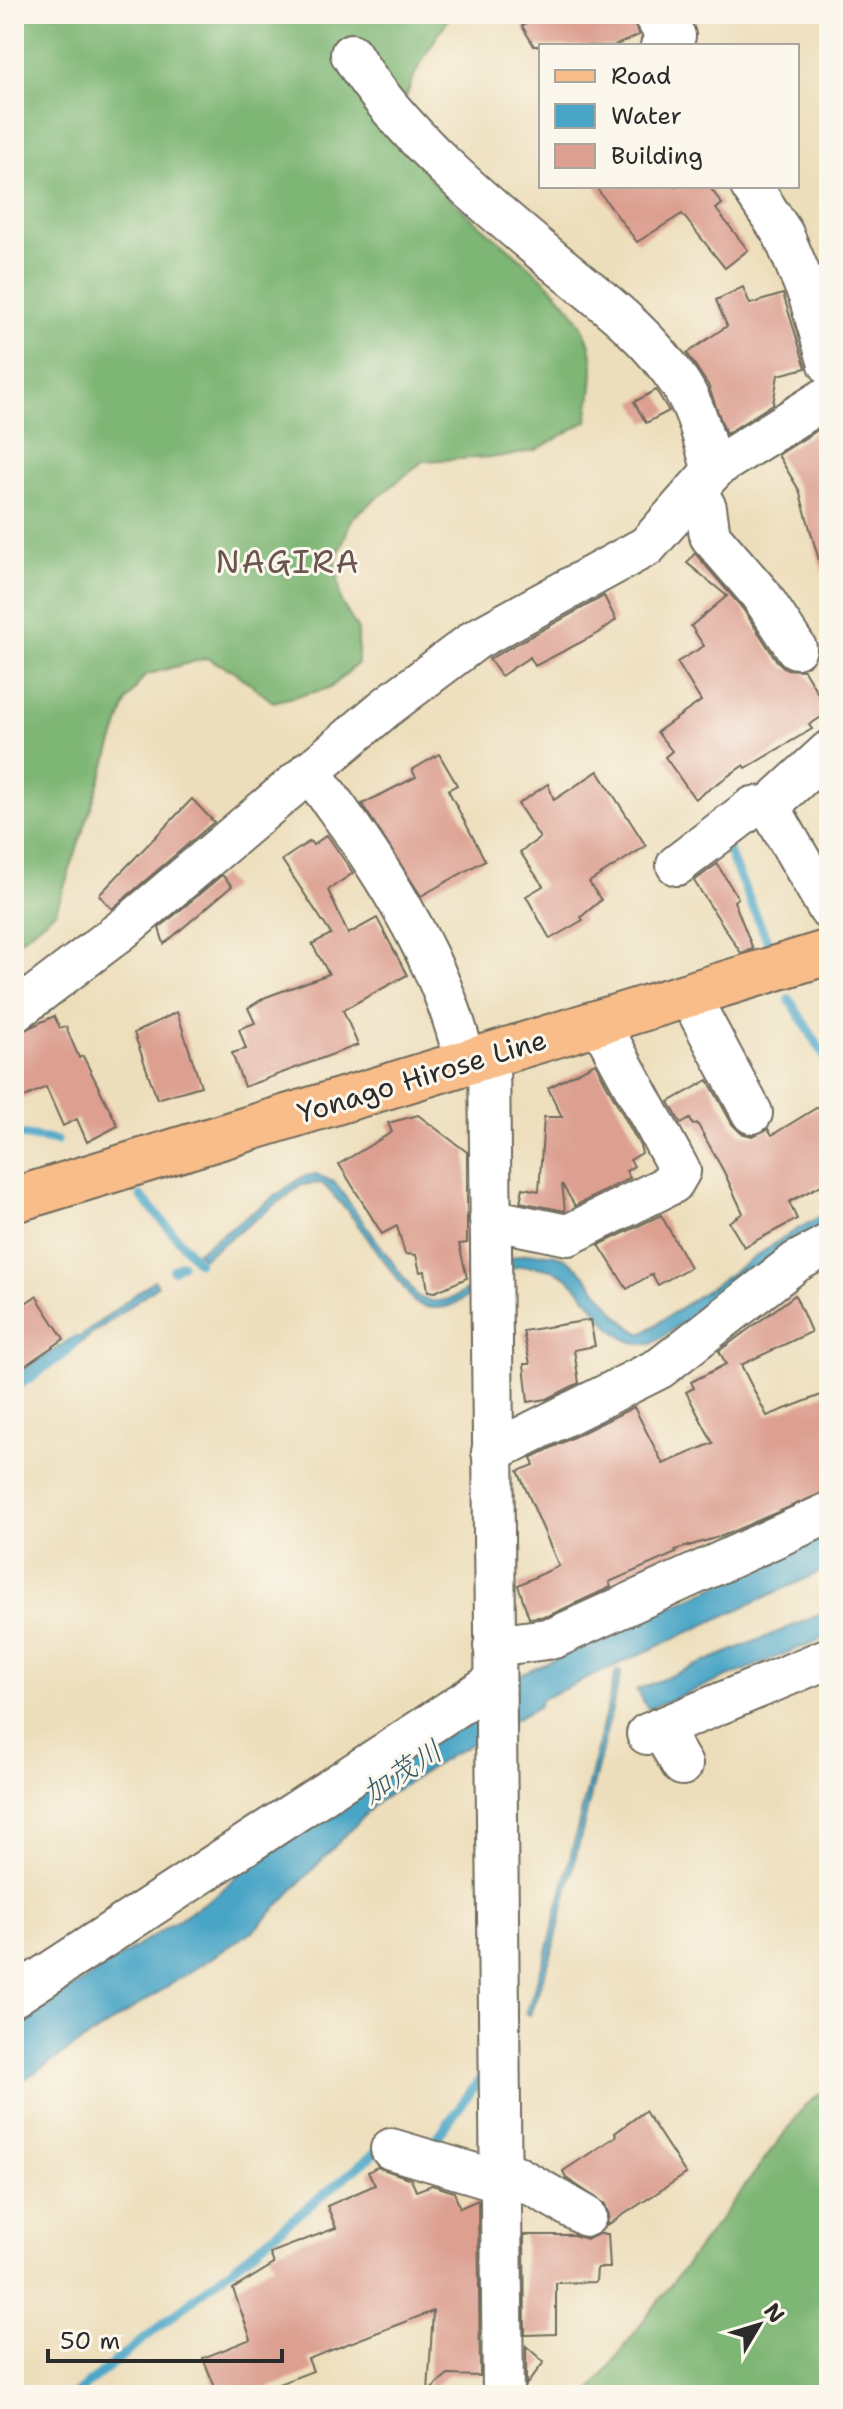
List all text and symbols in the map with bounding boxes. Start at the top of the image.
legend [539,44,799,188]
text: Road [611,60,671,92]
text: Water [611,100,682,132]
text: Building [611,140,703,172]
district label: NAGIRA [215,540,361,583]
street label: Yonago Hirose Line [293,1020,551,1132]
water label: 加茂川 [353,1730,451,1813]
north arrow [719,2285,799,2365]
text: N [758,2297,791,2329]
scale bar [48,2313,282,2363]
text: 50 m [60,2325,120,2357]

